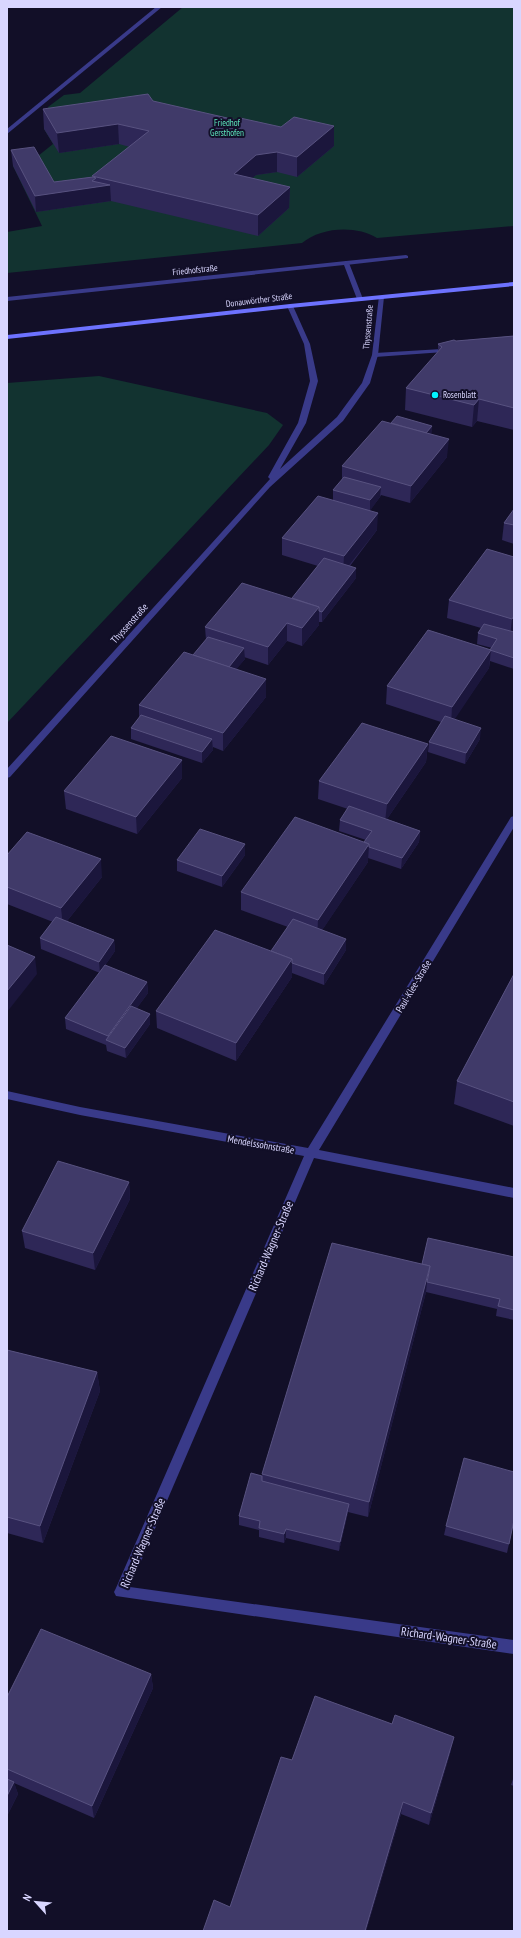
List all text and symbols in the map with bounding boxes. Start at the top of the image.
park label: Friedhof Gersthofen [210,117,244,138]
street label: Friedhofstraße [172,262,218,277]
street label: Donauwörther Straße [225,290,293,309]
street label: Thyssenstraße [360,304,375,350]
place label: Rosenblatt [443,389,477,400]
marker: Rosenblatt [430,390,440,400]
street label: Thyssenstraße [108,600,151,646]
street label: Paul-Klee-Straße [393,958,434,1015]
street label: Mendelssohnstraße [227,1132,295,1157]
street label: Richard-Wagner-Straße [245,1198,296,1293]
street label: Richard-Wagner-Straße [117,1495,168,1590]
street label: Richard-Wagner-Straße [400,1623,498,1652]
north arrow [16,1882,56,1922]
text: N [20,1892,35,1903]

